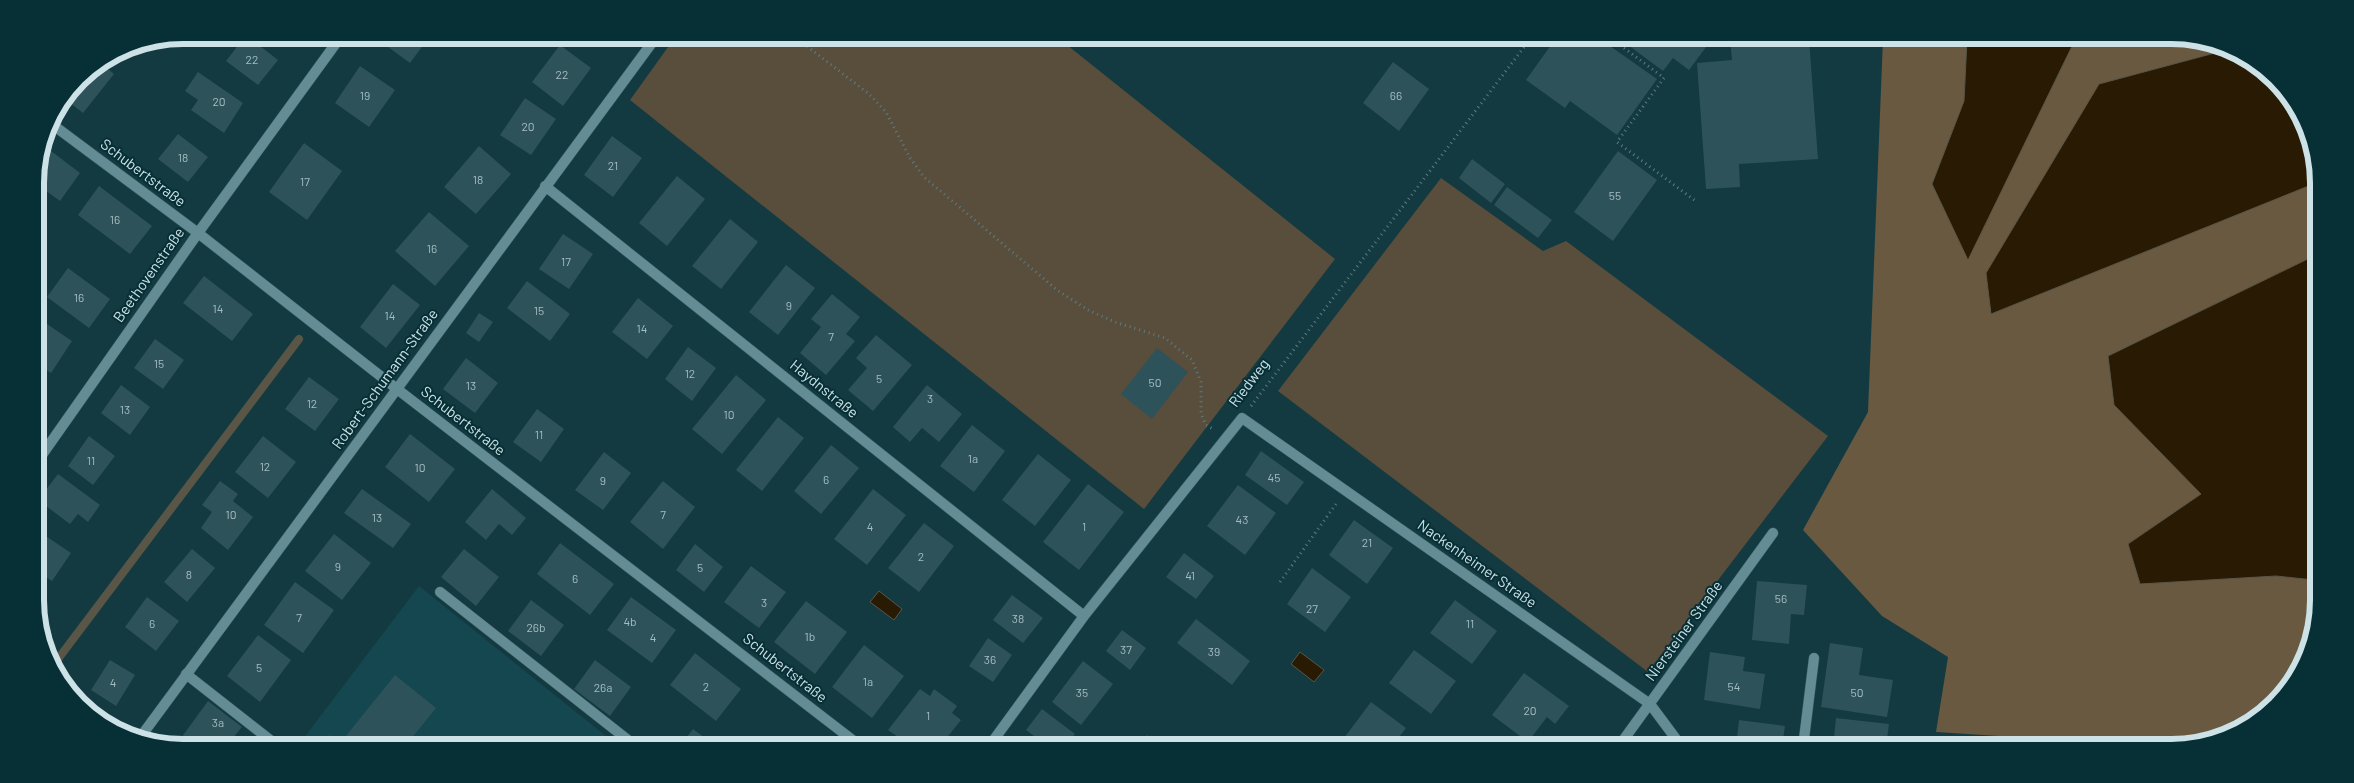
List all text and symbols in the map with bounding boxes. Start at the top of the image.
house number: 22 [246,52,258,66]
house number: 22 [556,67,568,81]
house number: 19 [360,88,370,102]
house number: 66 [1390,88,1402,102]
house number: 20 [212,94,226,108]
house number: 20 [521,119,535,133]
street label: Schubertstraße [97,134,190,210]
house number: 18 [178,150,188,164]
house number: 21 [608,158,618,172]
house number: 18 [473,172,483,186]
house number: 17 [300,174,310,188]
house number: 55 [1609,188,1621,202]
house number: 16 [110,212,120,226]
street label: Beethovenstraße [109,224,188,325]
house number: 16 [427,241,437,255]
house number: 17 [561,254,571,268]
house number: 16 [74,290,84,304]
house number: 9 [786,298,792,312]
house number: 14 [213,301,223,315]
house number: 15 [534,303,544,317]
street label: Robert-Schumann-Straße [327,305,441,452]
house number: 14 [385,308,395,322]
house number: 14 [637,321,647,335]
house number: 7 [828,329,834,343]
street label: Haydnstraße [787,355,862,421]
street label: Riedweg [1224,355,1272,410]
house number: 15 [154,356,164,370]
house number: 12 [685,366,695,380]
house number: 5 [876,371,882,385]
house number: 50 [1149,375,1161,389]
house number: 13 [466,378,476,392]
street label: Schubertstraße [418,382,509,459]
house number: 3 [927,391,933,405]
house number: 12 [307,396,317,410]
house number: 13 [120,402,130,416]
house number: 10 [724,407,734,421]
house number: 11 [535,427,543,441]
house number: 1a [968,451,978,465]
house number: 11 [87,453,95,467]
house number: 12 [260,459,270,473]
house number: 10 [415,460,425,474]
house number: 45 [1268,470,1280,484]
house number: 6 [823,472,829,486]
house number: 9 [600,473,606,487]
house number: 10 [226,507,236,521]
house number: 7 [660,507,666,521]
house number: 13 [372,510,382,524]
house number: 43 [1236,512,1248,526]
street label: Nackenheimer Straße [1415,515,1541,611]
house number: 4 [867,519,873,533]
house number: 1 [1082,519,1086,533]
house number: 21 [1362,535,1372,549]
house number: 2 [918,549,924,563]
house number: 9 [335,559,341,573]
house number: 5 [697,560,703,574]
house number: 8 [186,567,192,581]
house number: 41 [1185,568,1195,582]
house number: 6 [572,571,578,585]
street label: Niersteiner Straße [1641,577,1726,684]
house number: 56 [1775,591,1787,605]
house number: 3 [761,595,767,609]
house number: 27 [1306,601,1318,615]
house number: 7 [296,610,302,624]
house number: 38 [1012,611,1024,625]
house number: 4b [623,614,637,628]
house number: 6 [149,616,155,630]
house number: 11 [1466,616,1474,630]
house number: 26b [526,620,546,634]
street label: Schubertstraße [740,629,831,706]
house number: 1b [805,629,815,643]
house number: 4 [650,630,656,644]
house number: 37 [1120,642,1132,656]
house number: 39 [1208,644,1220,658]
house number: 36 [984,652,996,666]
house number: 5 [256,660,262,674]
house number: 1a [863,674,873,688]
house number: 4 [110,675,116,689]
house number: 2 [703,679,709,693]
house number: 54 [1728,679,1740,693]
house number: 26a [594,680,612,694]
house number: 35 [1076,685,1088,699]
house number: 50 [1851,685,1863,699]
house number: 20 [1523,703,1537,717]
house number: 1 [926,708,930,722]
house number: 3a [212,715,224,729]

